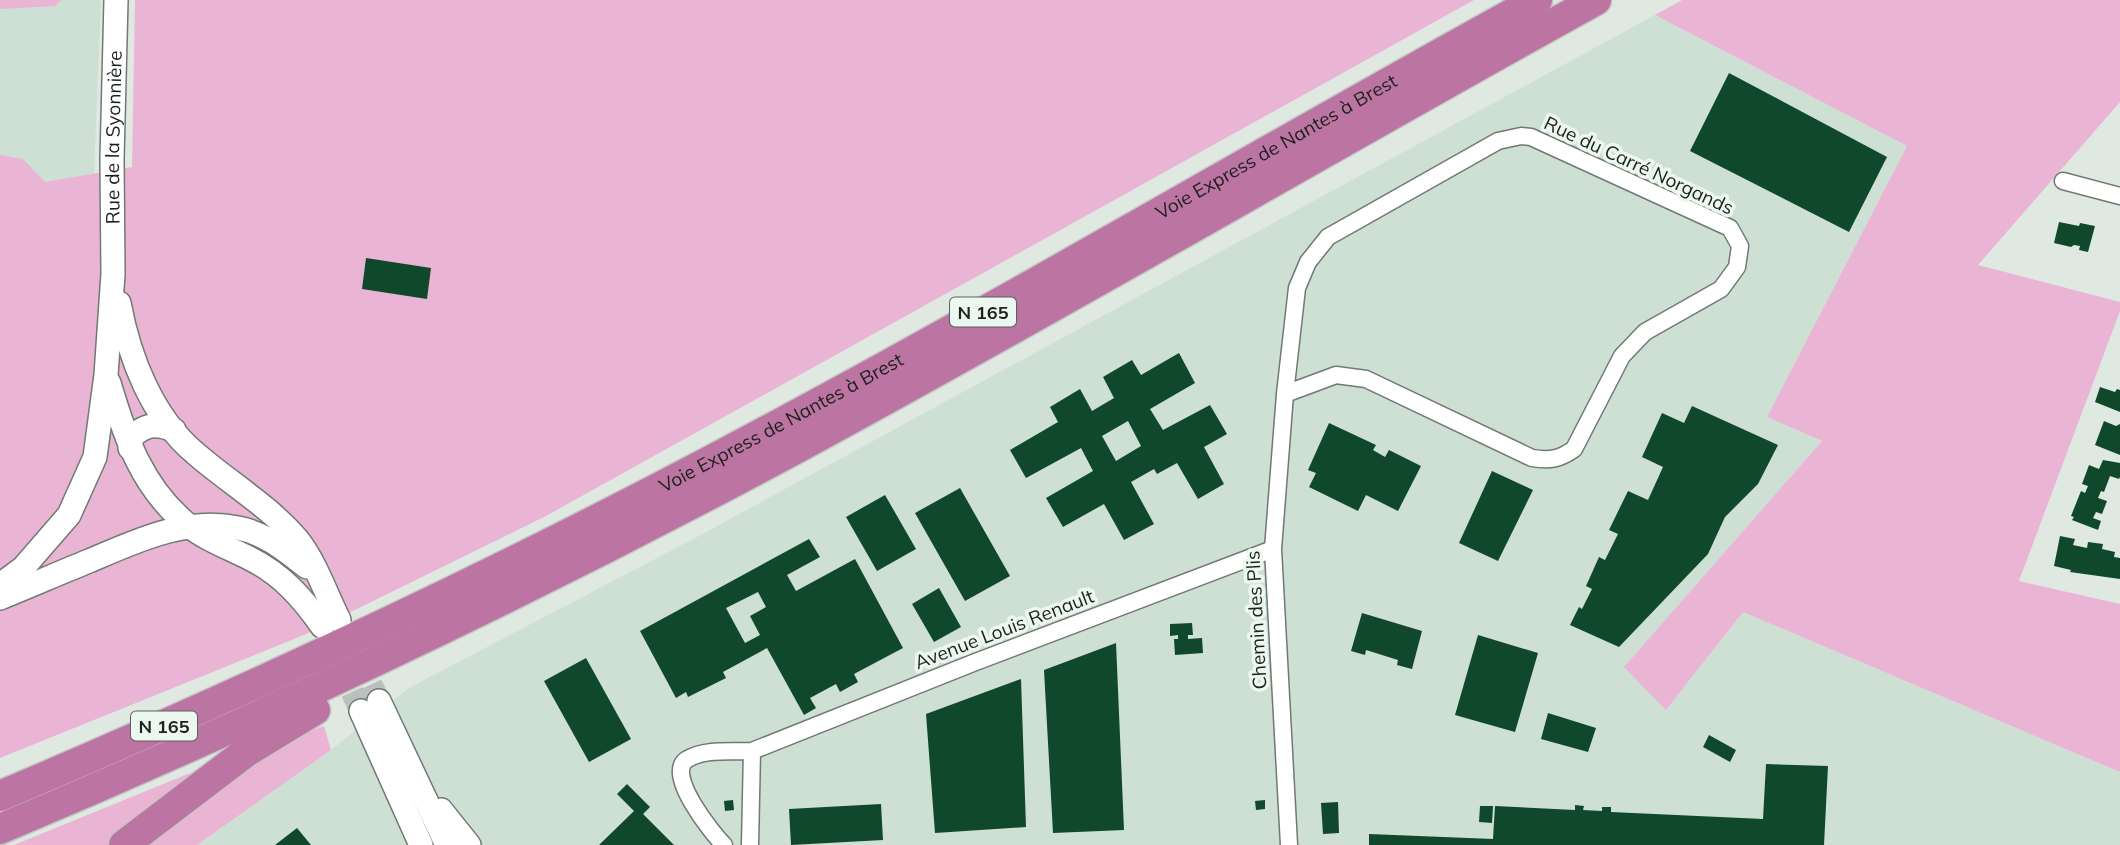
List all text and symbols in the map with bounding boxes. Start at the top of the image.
street label: Rue de la Syonnière [100,50,127,224]
street label: Voie Express de Nantes à Brest [1151,68,1401,224]
street label: Rue du Carré Norgands [1540,111,1738,219]
road number: N 165 [950,298,1016,326]
street label: Voie Express de Nantes à Brest [655,347,908,498]
street label: Chemin des Plis [1240,550,1272,690]
street label: Avenue Louis Renault [911,584,1097,674]
road number: N 165 [131,712,197,740]

